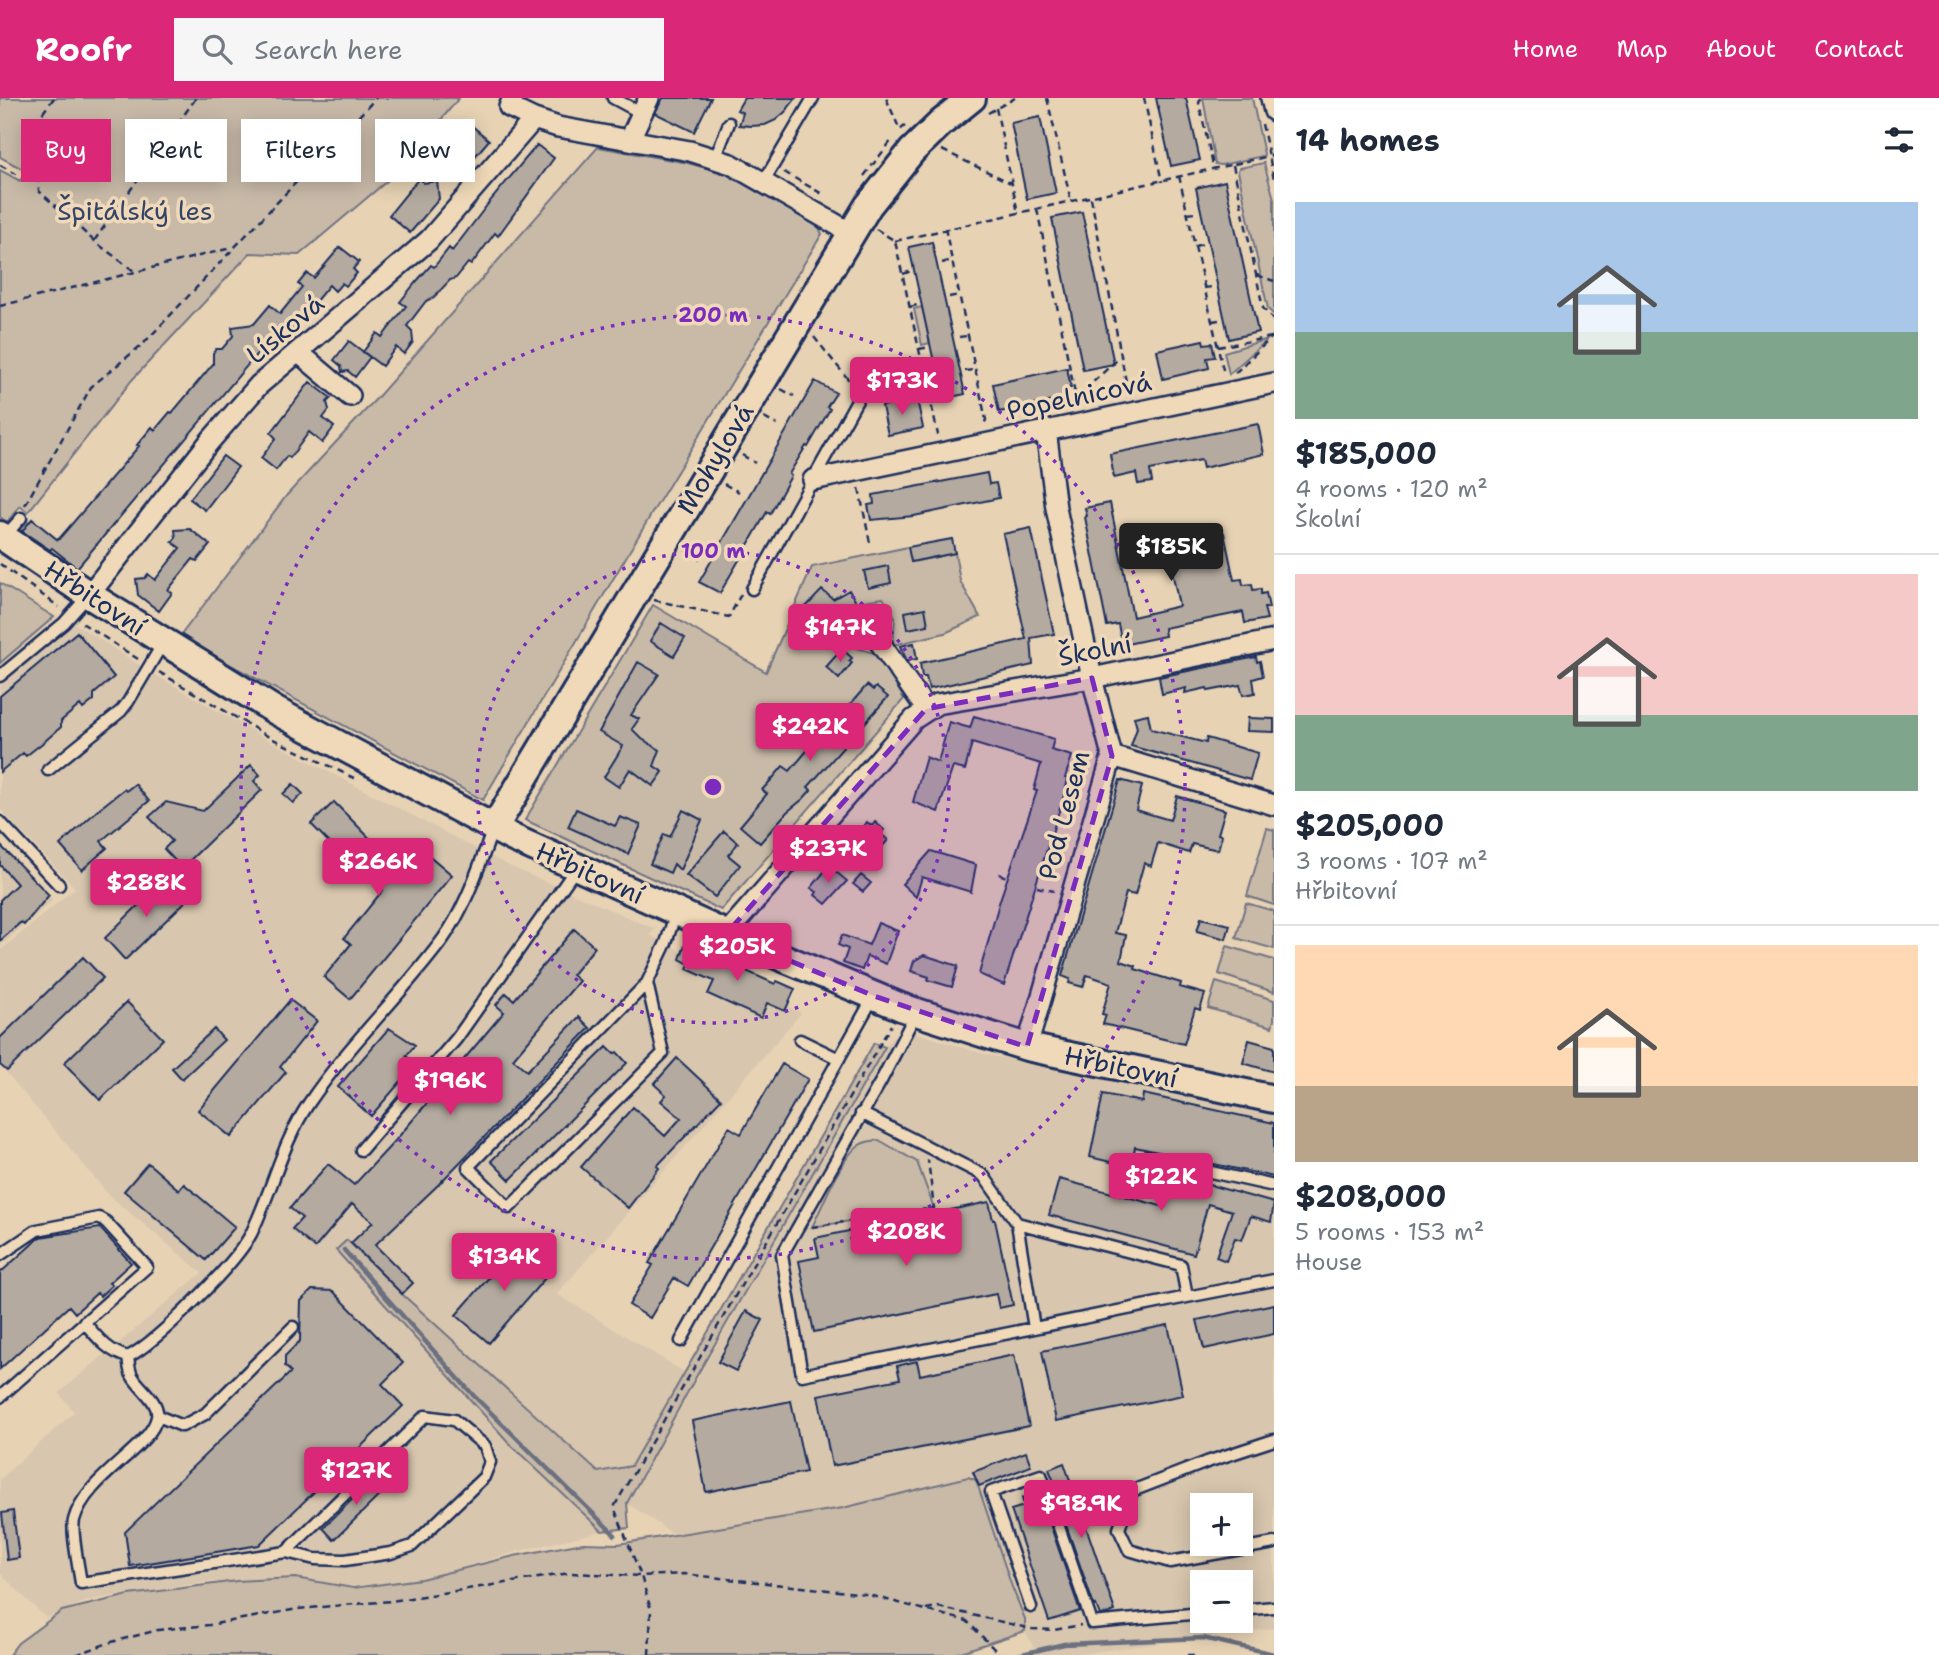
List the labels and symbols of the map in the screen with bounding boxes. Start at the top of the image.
park label: Špitálský les [57,193,213,228]
street label: Lísková [238,286,331,371]
text: 200 m [678,301,748,329]
pin: $173K [853,358,951,417]
street label: Popelnicová [1003,363,1154,428]
street label: Mohylová [668,397,761,521]
pin: $185K [1122,524,1220,583]
text: 100 m [681,537,745,565]
street label: Hřbitovní [37,551,154,644]
pin: $147K [791,604,889,664]
street label: Školní [1055,625,1135,674]
pin: $242K [761,704,859,763]
street label: Pod Lesem [1029,746,1098,883]
centre of rings [701,775,725,799]
pin: $237K [779,826,877,885]
street label: Hřbitovní [530,833,651,912]
pin: $266K [329,838,427,898]
pin: $288K [97,860,195,919]
pin: $205K [688,924,786,983]
street label: Hřbitovní [1061,1037,1182,1096]
pin: $196K [401,1058,499,1117]
pin: $122K [1112,1154,1210,1213]
pin: $208K [857,1208,955,1268]
pin: $134K [455,1234,553,1293]
pin: $127K [307,1448,405,1507]
pin: $98.9K [1024,1480,1138,1540]

